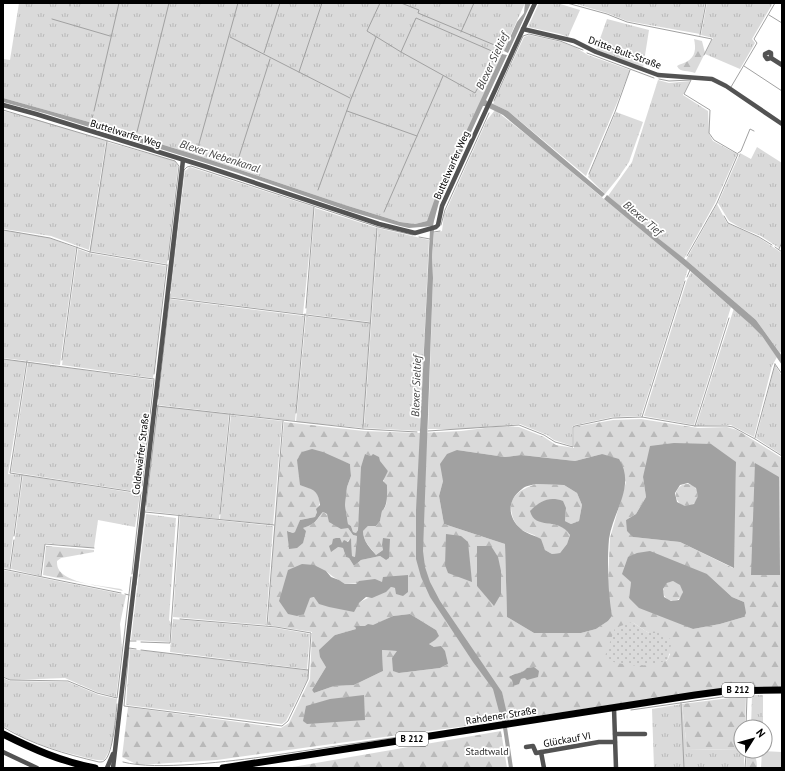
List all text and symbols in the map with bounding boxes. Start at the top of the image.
water label: Blexer Sieltief [473,28,512,92]
street label: Dritte-Bult-Straße [586,33,663,72]
street label: Buttelwarfer Weg [89,116,163,150]
street label: Buttelwarfer Weg [430,129,472,202]
water label: Blexer Nebenkanal [178,136,262,176]
water label: Blexer Tief [621,198,667,240]
water label: Blexer Sieltief [408,353,424,417]
street label: Coldewärfer Straße [129,413,152,496]
road number: B 212 [722,683,754,697]
street label: Rahdener Straße [465,703,537,728]
north arrow [733,719,773,759]
text: N [753,726,769,740]
street label: Glückauf VI [542,729,592,750]
road number: B 212 [396,732,428,746]
park label: Stadtwald [465,745,509,758]

